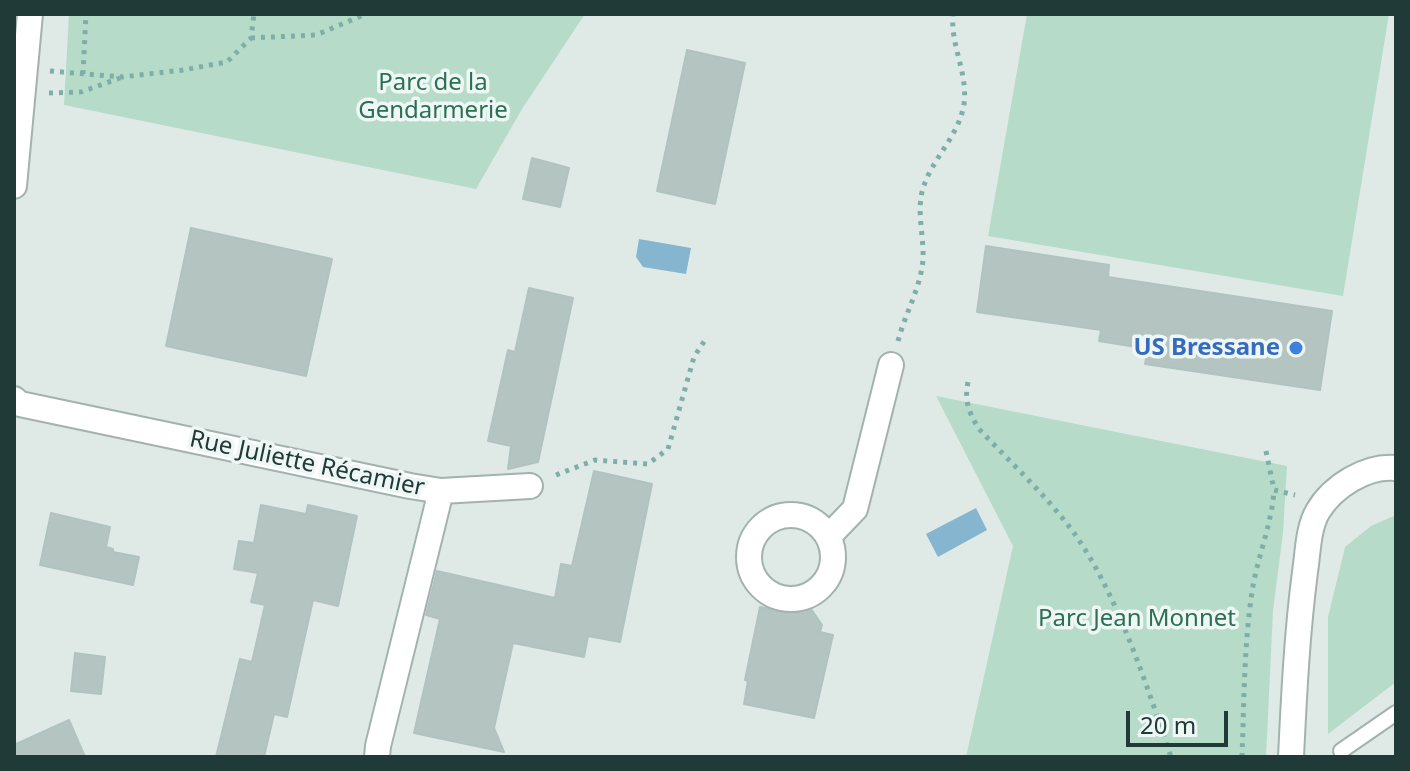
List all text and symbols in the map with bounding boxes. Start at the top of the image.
park label: Parc de la Gendarmerie [358,69,508,125]
place label: US Bressane [1133,334,1280,362]
marker: US Bressane [1287,339,1305,357]
street label: Rue Juliette Récamier [187,425,427,503]
park label: Parc Jean Monnet [1038,605,1236,633]
scale bar [1130,695,1232,745]
text: 20 m [1140,708,1196,741]

